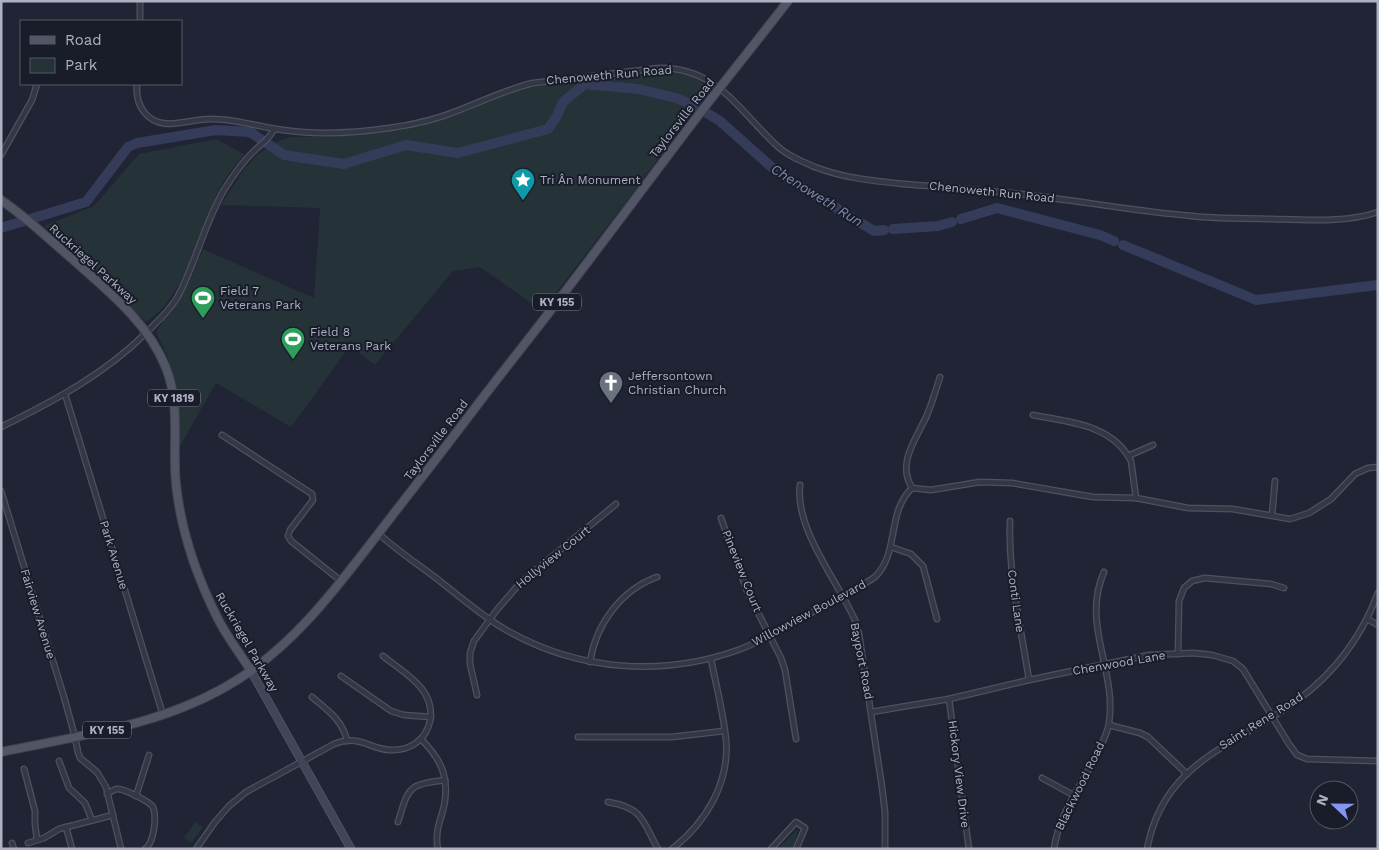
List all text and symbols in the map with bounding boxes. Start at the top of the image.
legend [20,20,182,85]
text: Road [65,31,102,49]
text: Park [65,56,98,74]
street label: Chenoweth Run Road [546,63,672,87]
street label: Taylorsville Road [646,75,718,161]
water label: Chenoweth Run [768,160,866,230]
place icon: Tri Ân Monument [510,167,536,201]
place label: Tri Ân Monument [540,173,640,187]
street label: Chenoweth Run Road [929,178,1055,206]
street label: Ruckriegel Parkway [46,221,140,307]
place label: Field 7 Veterans Park [220,284,301,312]
sports icon: Field 7 Veterans Park [190,285,216,319]
road number: KY 155 [533,294,581,310]
place label: Field 8 Veterans Park [310,325,391,353]
sports icon: Field 8 Veterans Park [280,326,306,360]
place label: Jeffersontown Christian Church [628,369,727,397]
church icon: Jeffersontown Christian Church [598,370,624,404]
road number: KY 1819 [148,389,200,406]
street label: Taylorsville Road [401,397,471,483]
street label: Park Avenue [97,519,131,591]
street label: Hollyview Court [513,523,593,591]
street label: Pineview Court [719,528,765,614]
street label: Fairview Avenue [18,567,58,661]
street label: Conti Lane [1005,569,1027,633]
street label: Willowview Boulevard [750,577,868,649]
street label: Ruckriegel Parkway [213,590,282,695]
street label: Bayport Road [848,621,876,701]
street label: Chenwood Lane [1071,648,1167,678]
street label: Saint Rene Road [1216,690,1306,752]
street label: Hickory View Drive [945,719,973,829]
road number: KY 155 [83,722,131,738]
street label: Blackwood Road [1052,739,1108,833]
north arrow [1309,780,1359,830]
text: N [1313,792,1331,808]

